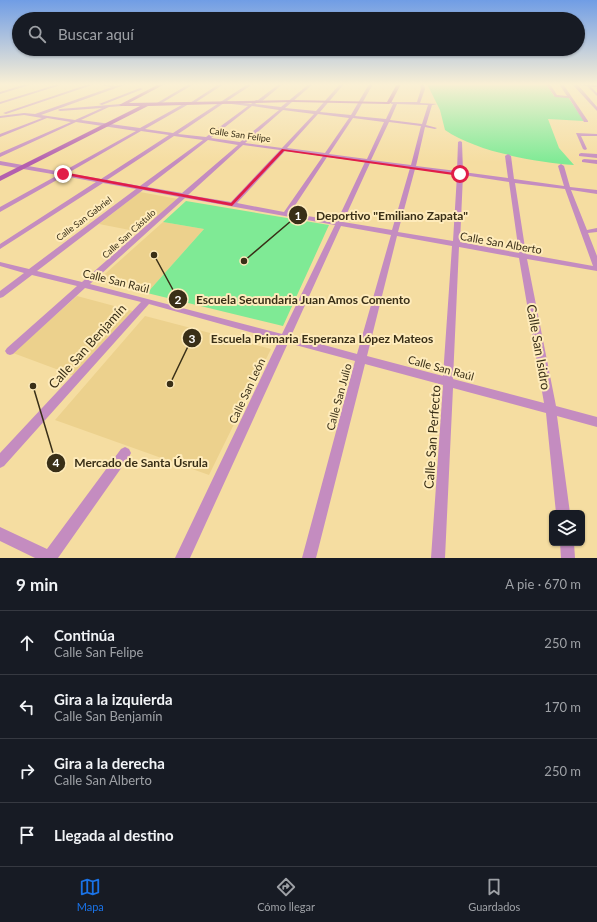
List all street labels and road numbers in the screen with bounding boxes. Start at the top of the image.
street label: Calle San Felipe [209,125,272,144]
street label: Calle San Gabriel [54,194,114,243]
street label: Calle San Cástulo [100,207,158,261]
street label: Calle San Alberto [459,229,543,256]
street label: Calle San Raúl [82,266,151,295]
street label: Calle San Benjamín [45,300,129,392]
street label: Calle San Isidro [524,303,554,391]
street label: Calle San Raúl [407,352,476,383]
street label: Calle San León [226,356,267,425]
street label: Calle San Julio [323,362,354,432]
street label: Calle San Perfecto [420,385,444,489]

